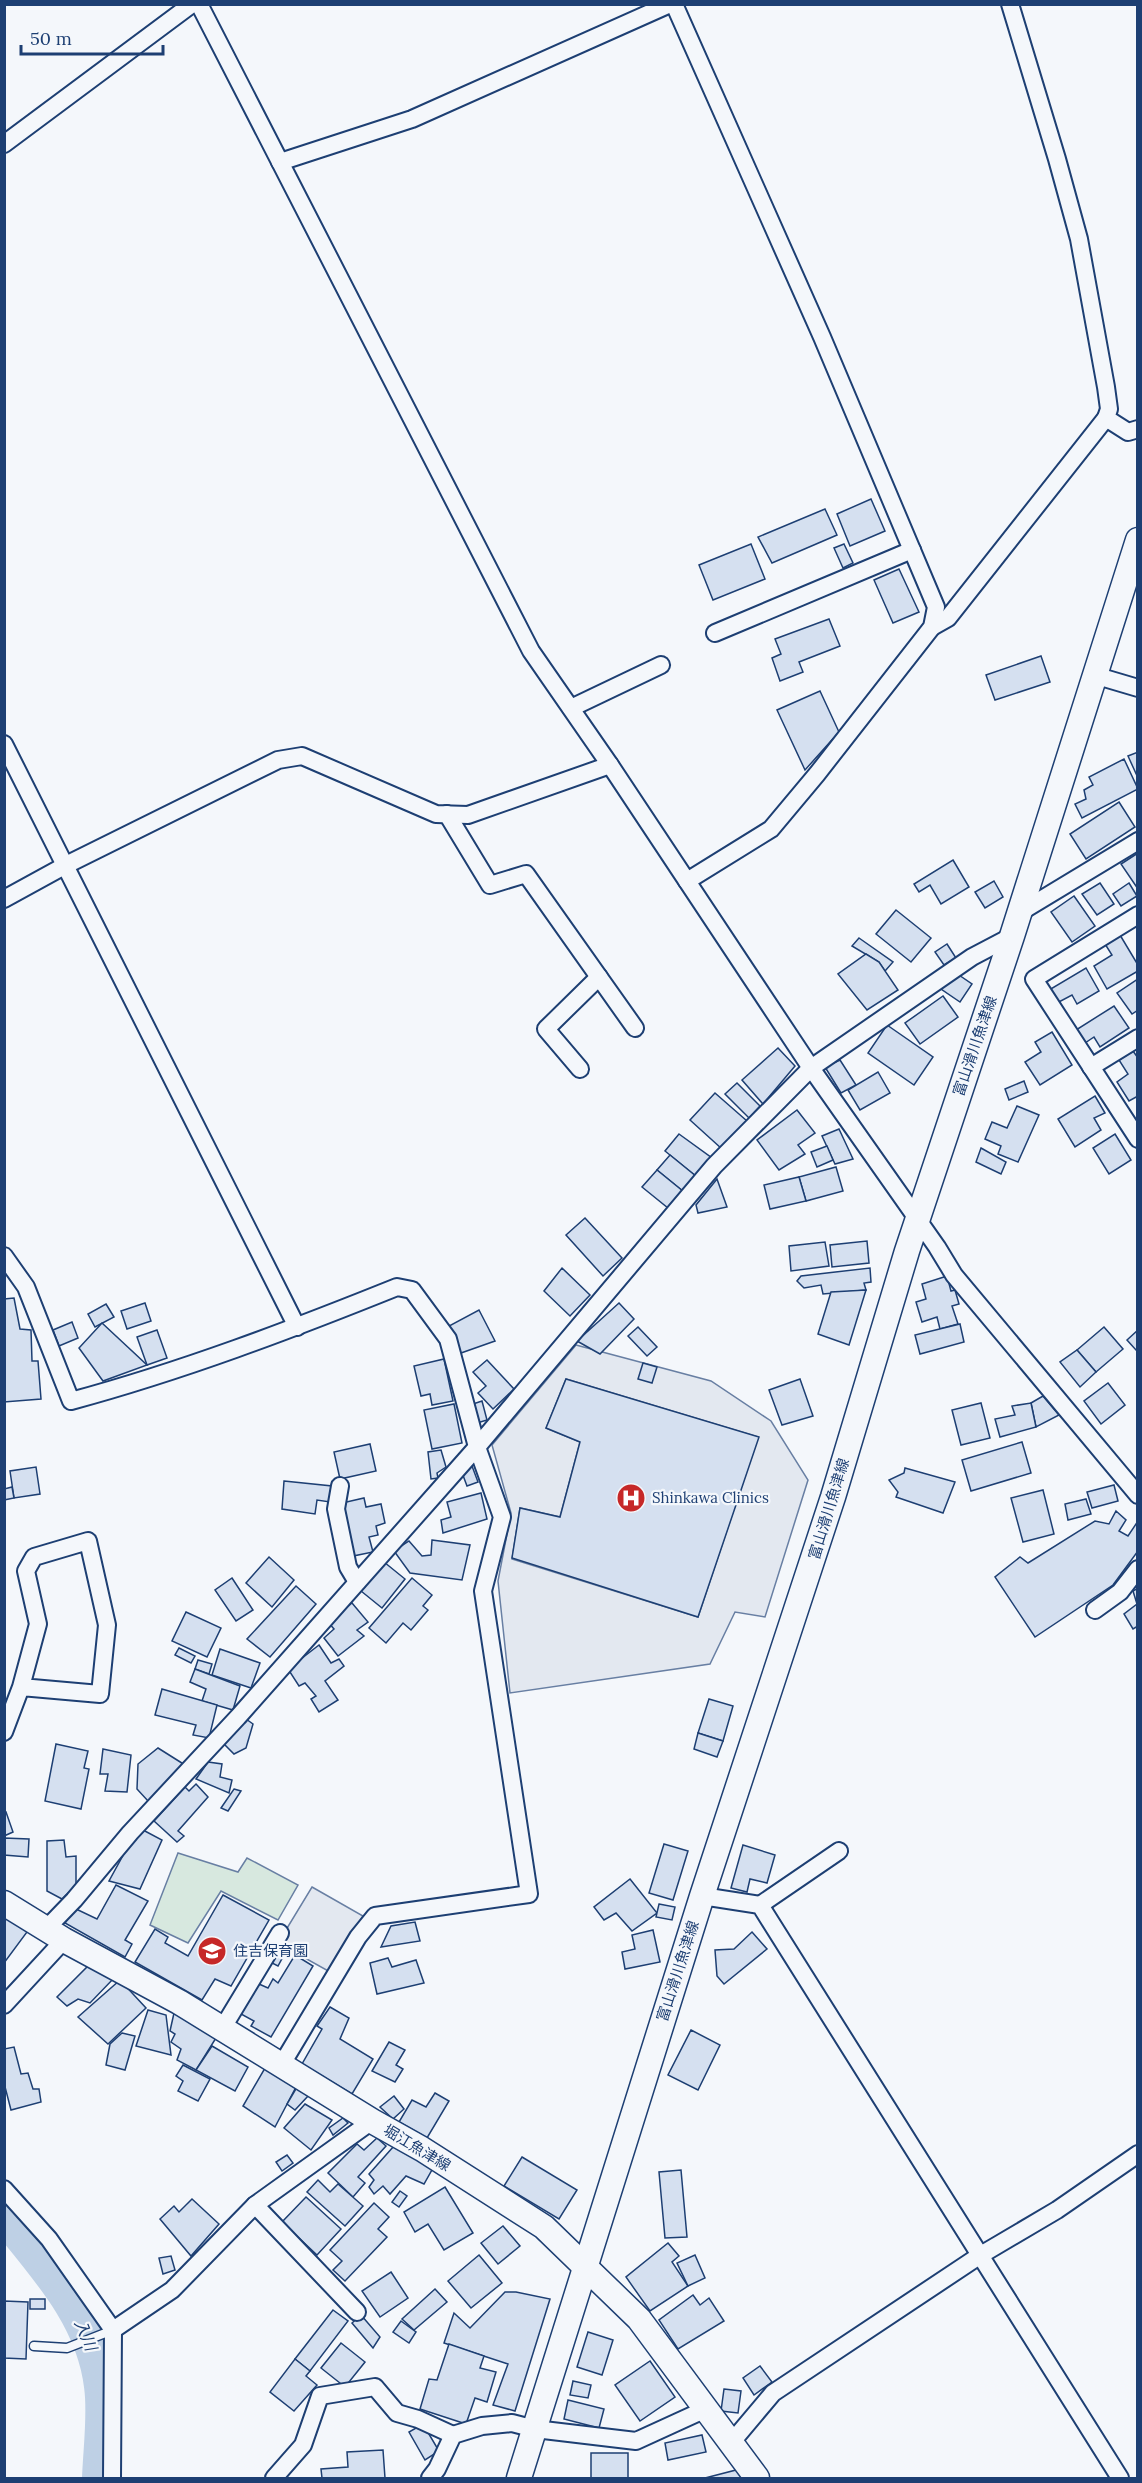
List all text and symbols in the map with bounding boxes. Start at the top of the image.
scale bar [21,18,164,56]
text: 50 m [30,27,72,50]
street label: 富山滑川魚津線 [948,993,1001,1099]
street label: 富山滑川魚津線 [804,1456,853,1562]
hospital icon: Shinkawa Clinics [615,1482,647,1514]
place label: Shinkawa Clinics [652,1488,769,1507]
street label: 富山滑川魚津線 [652,1918,703,2024]
school or university icon: 住吉保育園 [196,1935,228,1967]
place label: 住吉保育園 [233,1941,308,1960]
street label: 堀江魚津線 [380,2120,454,2175]
water label: 入川 [71,2316,102,2355]

